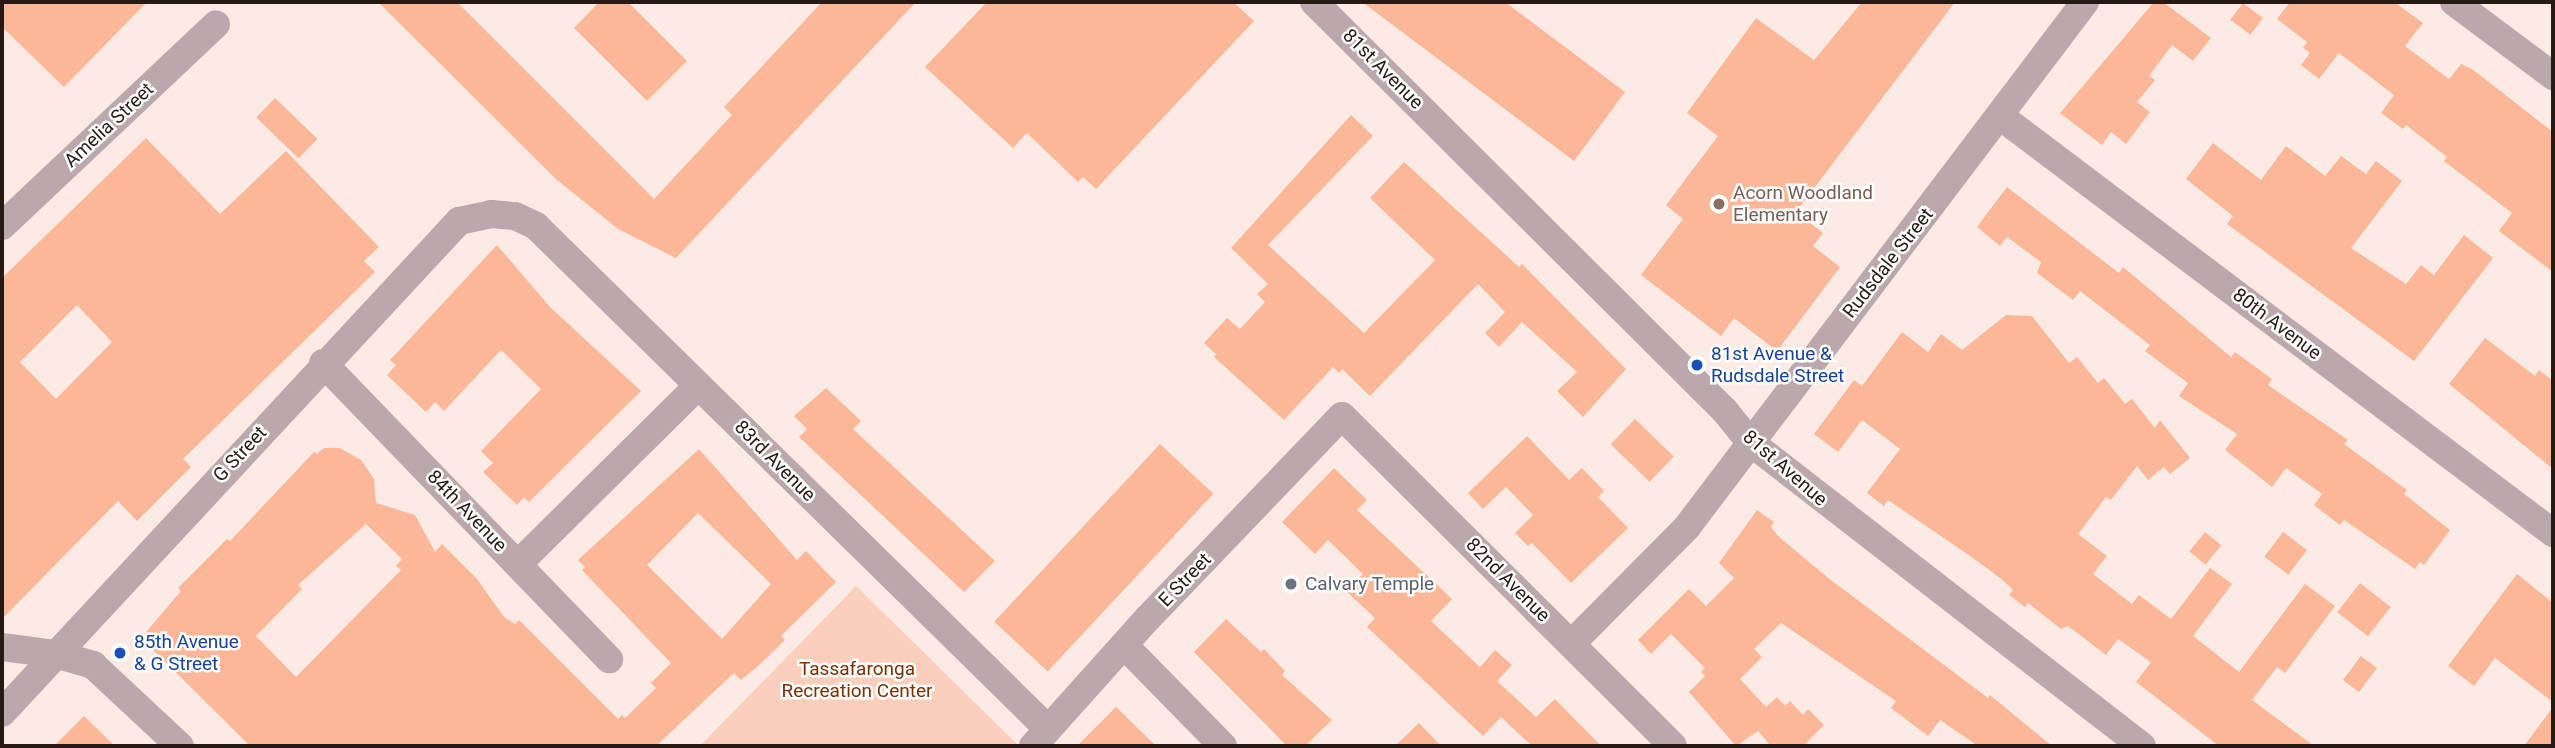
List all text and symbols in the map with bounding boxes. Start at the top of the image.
street label: 81st Avenue [1338,24,1428,114]
street label: Amelia Street [60,78,158,172]
place label: Acorn Woodland Elementary [1733,182,1873,226]
marker: Acorn Woodland Elementary [1711,196,1727,212]
street label: Rudsdale Street [1838,203,1938,323]
street label: 80th Avenue [2228,283,2326,365]
place label: 81st Avenue & Rudsdale Street [1711,343,1844,387]
marker: 81st Avenue & Rudsdale Street [1689,357,1705,373]
street label: 83rd Avenue [730,416,820,506]
street label: G Street [209,421,271,487]
street label: 81st Avenue [1738,425,1832,511]
street label: 84th Avenue [422,465,512,557]
street label: 82nd Avenue [1461,533,1555,627]
street label: E Street [1154,548,1216,612]
place label: Calvary Temple [1305,573,1435,595]
marker: Calvary Temple [1283,576,1299,592]
place label: 85th Avenue & G Street [134,631,239,675]
marker: 85th Avenue & G Street [112,645,128,661]
park label: Tassafaronga Recreation Center [782,658,932,702]

